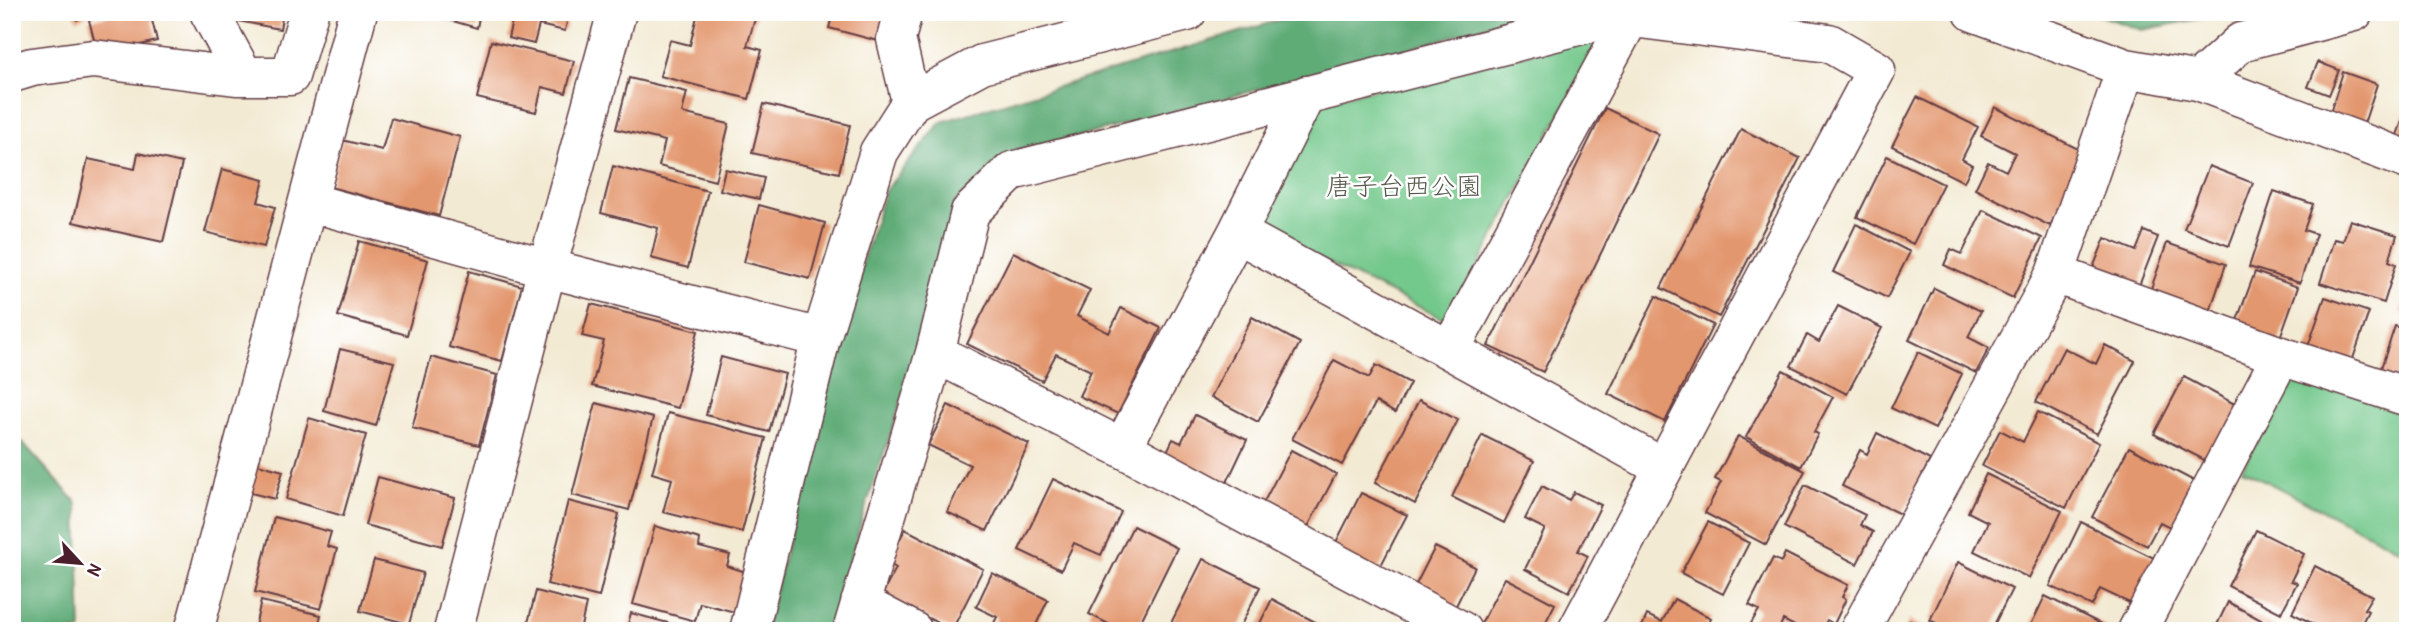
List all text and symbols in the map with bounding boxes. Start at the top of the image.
park label: 唐子台西公園 [1326,168,1482,203]
north arrow [46,528,116,598]
text: N [81,560,109,581]

